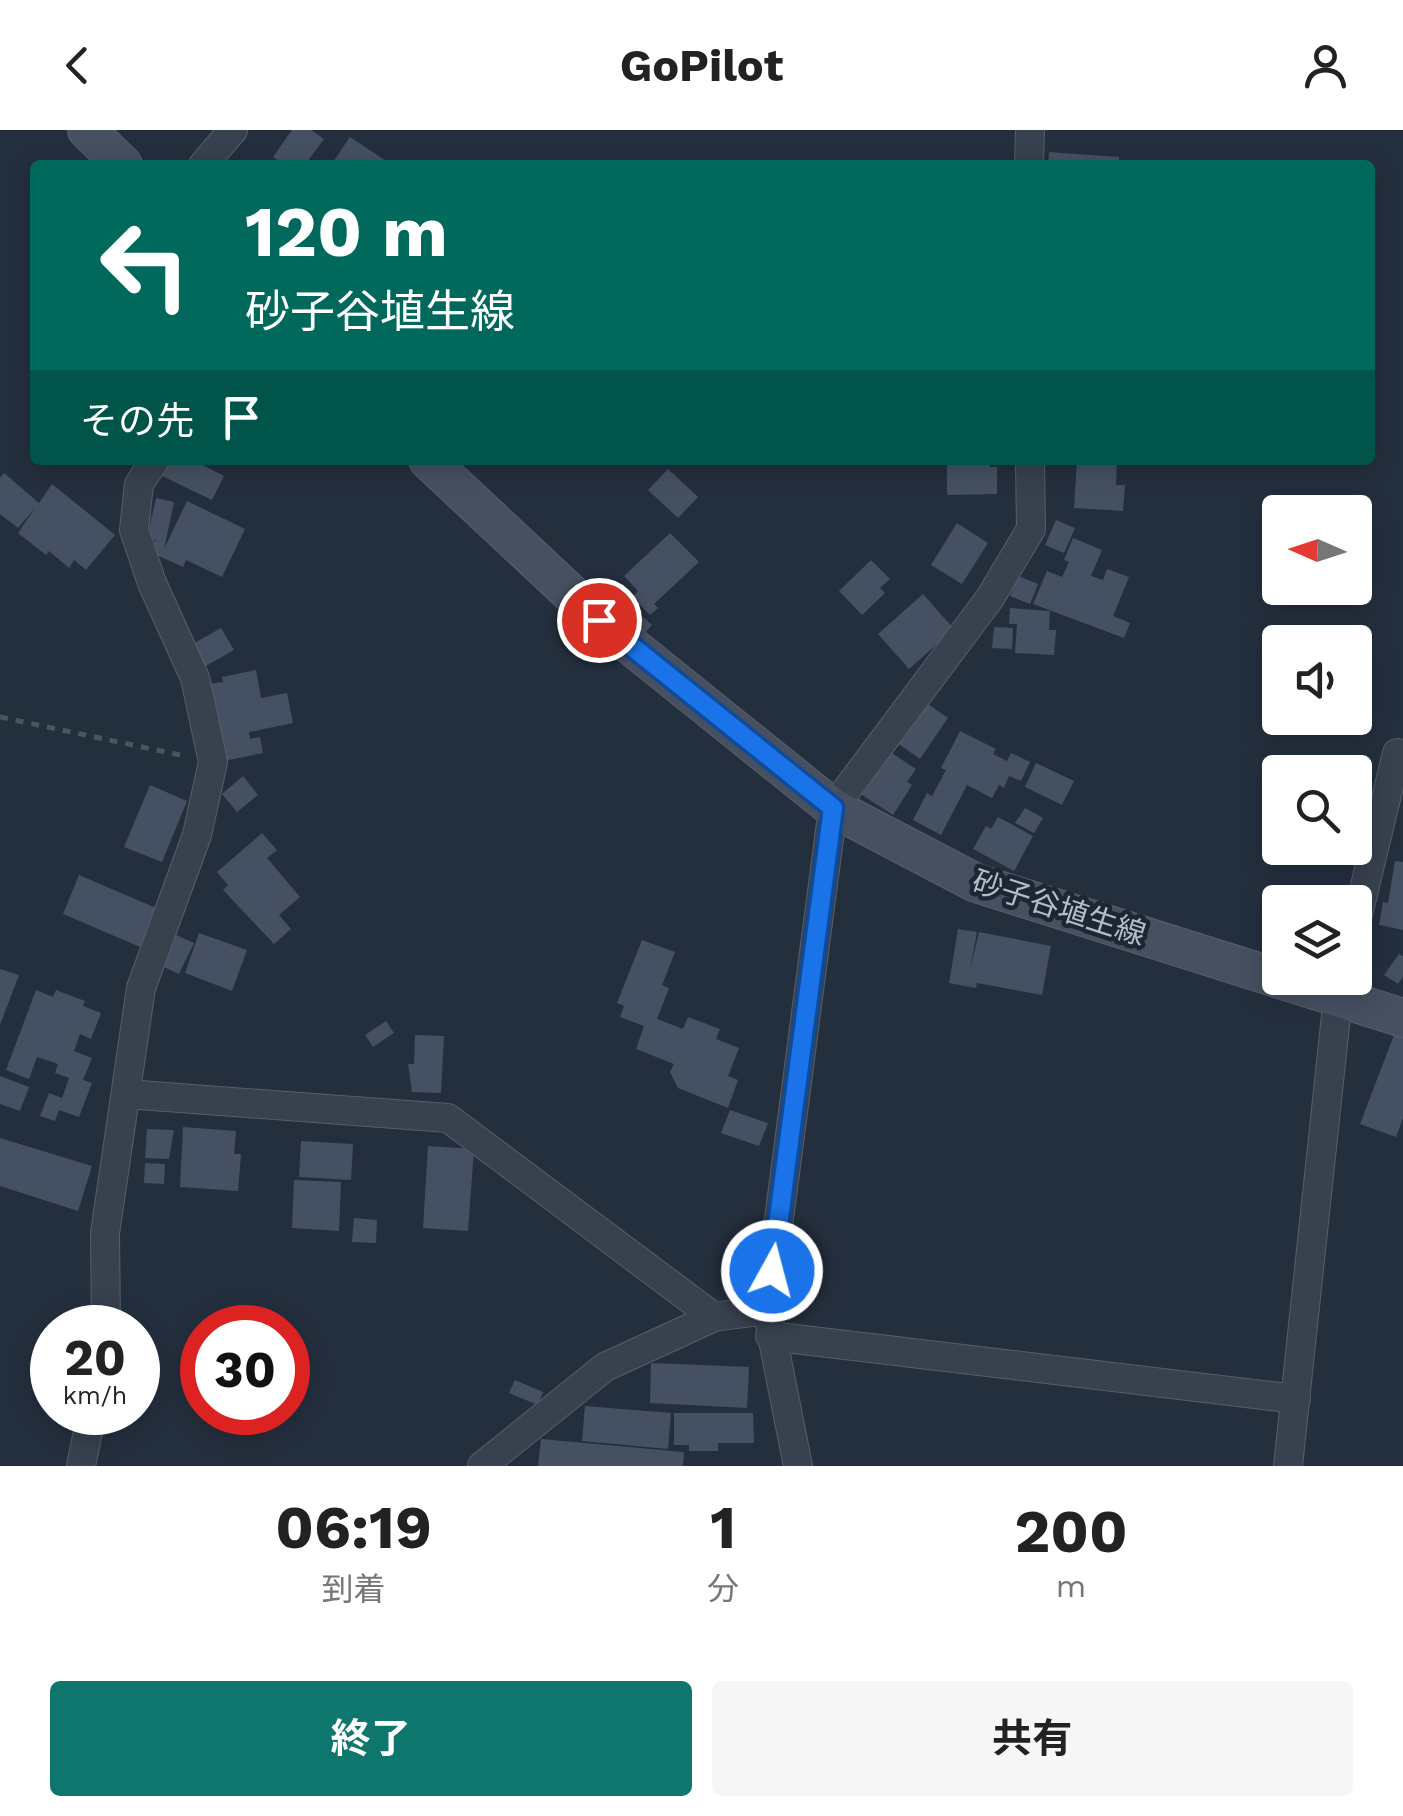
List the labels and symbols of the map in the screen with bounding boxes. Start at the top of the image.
north arrow [1262,495,1372,605]
pin [557,578,642,663]
street label: 砂子谷埴生線 [968,863,1150,952]
position arrow [720,1219,824,1323]
speed limit sign: 30 [180,1305,310,1435]

